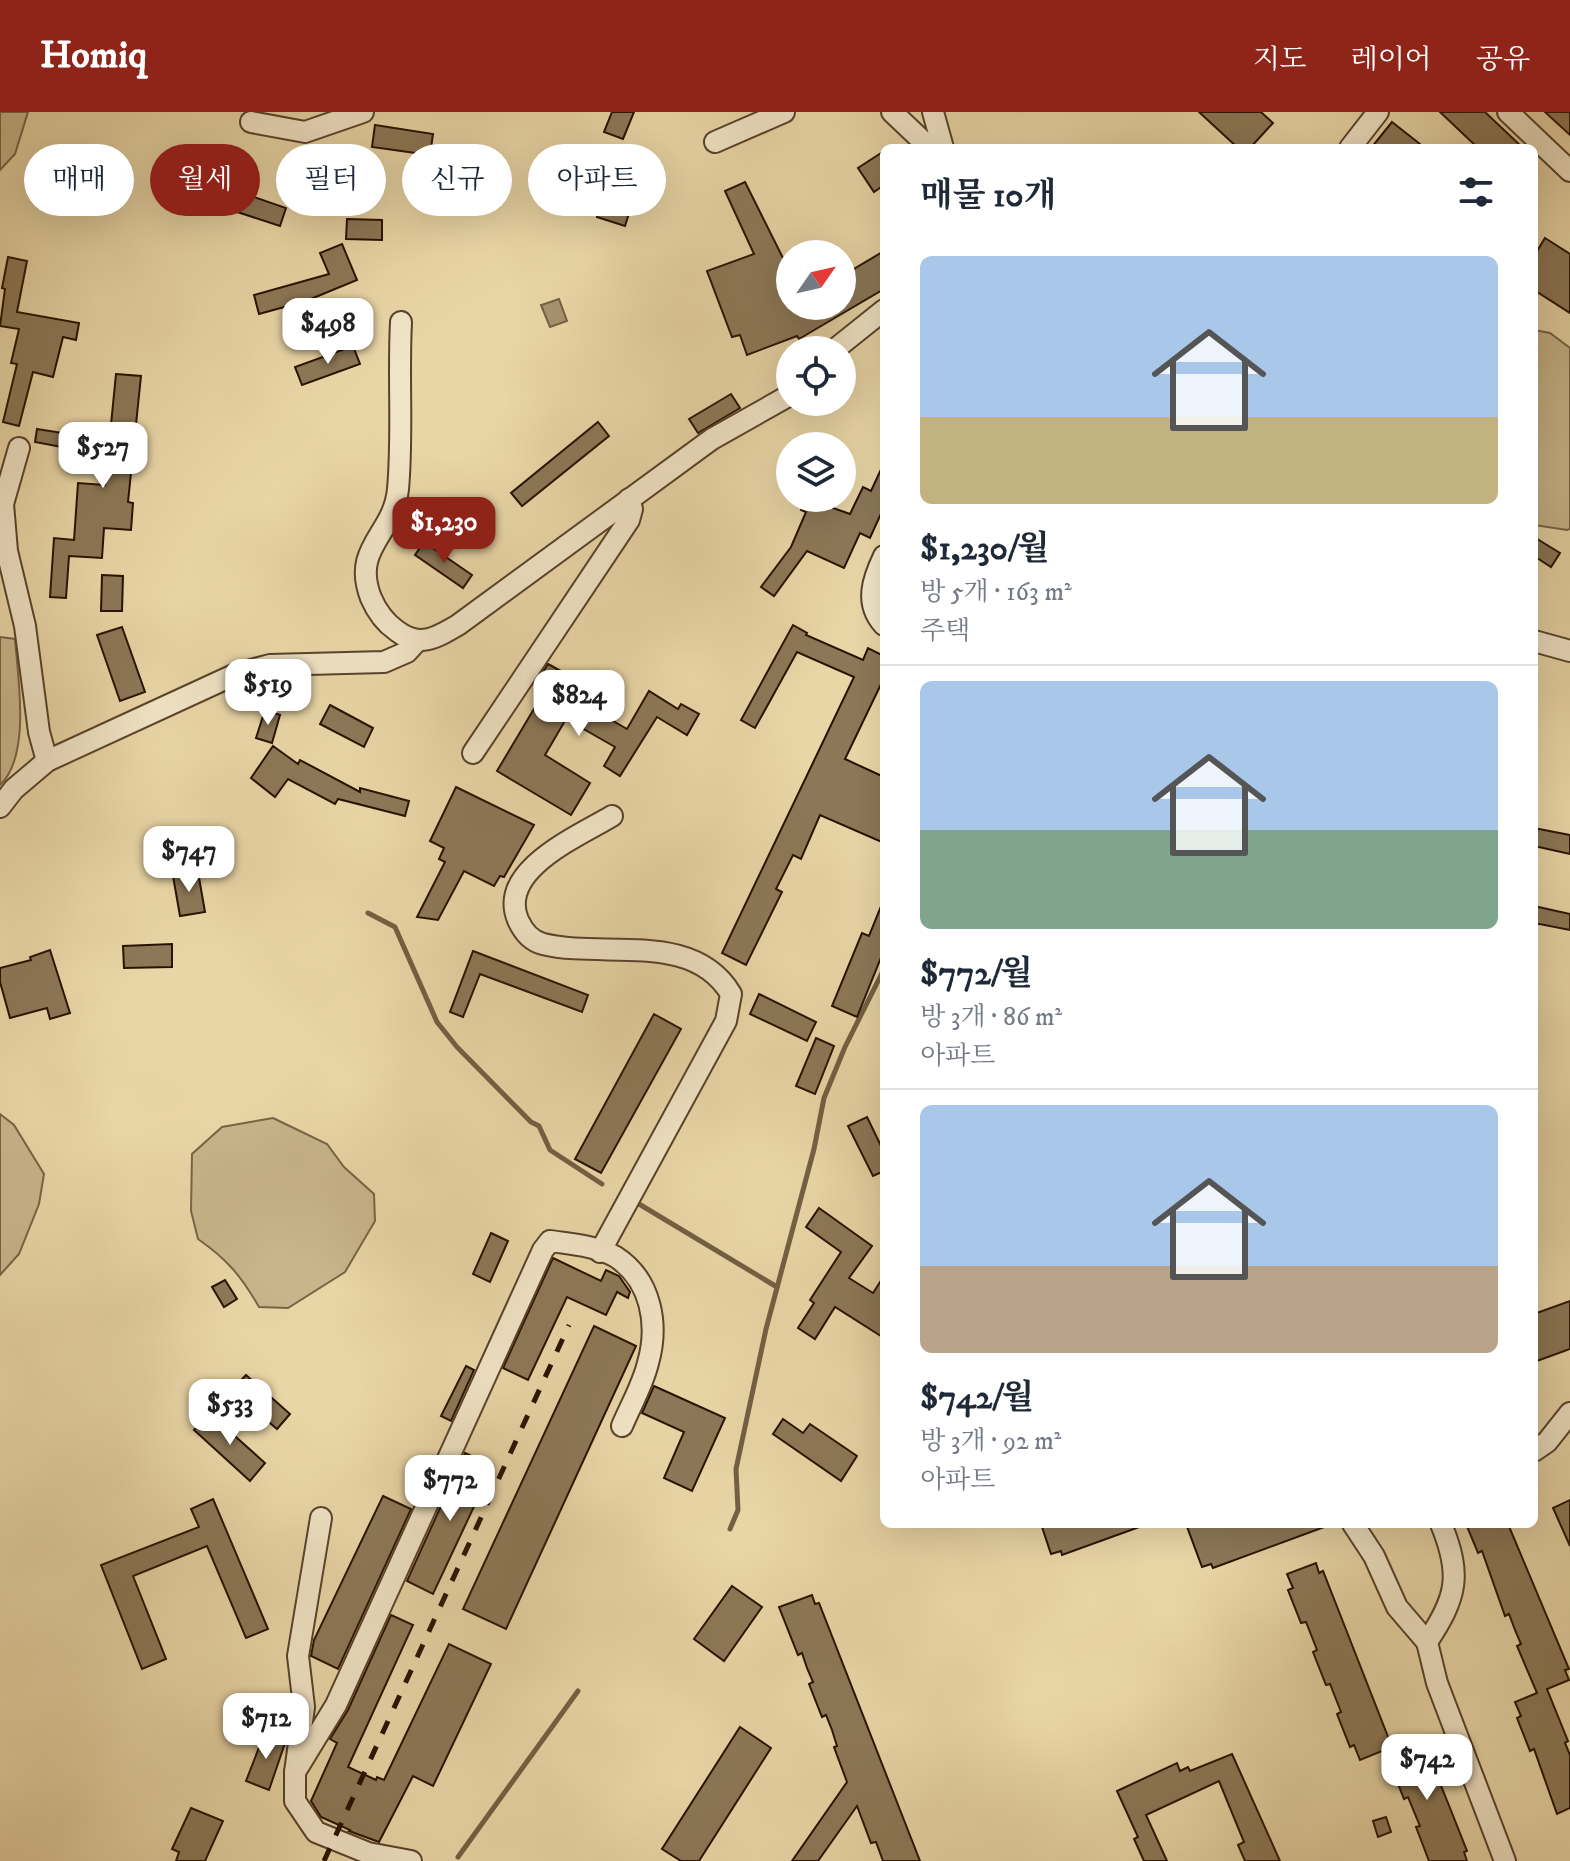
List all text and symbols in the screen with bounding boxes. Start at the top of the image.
text: Homiq [40,32,147,80]
text: 지도 [1253,42,1307,77]
text: 레이어 [1351,42,1432,77]
text: 공유 [1476,42,1530,77]
chip: 매매 [24,144,134,216]
chip: 월세 [150,144,260,216]
chip: 필터 [276,144,386,216]
chip: 신규 [402,144,512,216]
chip: 아파트 [528,144,666,216]
icon: filters [1454,170,1498,214]
text: 매물 10개 [920,175,1056,217]
north arrow [776,240,856,320]
map controls [776,240,856,512]
pin: $498 [281,298,375,366]
text: $498 [300,307,356,340]
icon: home [1137,308,1281,452]
button: locate [776,336,856,416]
pin: $527 [56,422,150,490]
text: $527 [77,431,129,464]
button: layers [776,432,856,512]
pin: $1,230 [379,497,509,565]
text: $1,230 [410,506,478,539]
text: $1,230/월 [920,528,1050,570]
text: 방 5개 · 163 m² [920,576,1072,609]
text: 주택 [920,615,970,648]
pin: $519 [221,659,315,727]
text: $519 [243,668,293,701]
pin: $824 [532,670,626,738]
text: $824 [552,679,606,712]
icon: home [1137,733,1281,877]
pin: $747 [142,826,236,894]
text: $747 [161,835,217,868]
text: $772/월 [920,953,1033,995]
text: 방 3개 · 86 m² [920,1001,1062,1034]
text: 아파트 [920,1040,995,1073]
icon: home [1137,1157,1281,1301]
text: $742/월 [920,1377,1034,1419]
pin: $533 [183,1379,277,1447]
text: $533 [207,1388,253,1421]
text: 방 3개 · 92 m² [920,1425,1061,1458]
pin: $772 [403,1455,497,1523]
text: $772 [423,1464,477,1497]
text: 아파트 [920,1464,995,1497]
pin: $712 [219,1693,313,1761]
text: $712 [241,1702,291,1735]
pin: $742 [1380,1734,1474,1802]
text: $742 [1399,1743,1455,1776]

